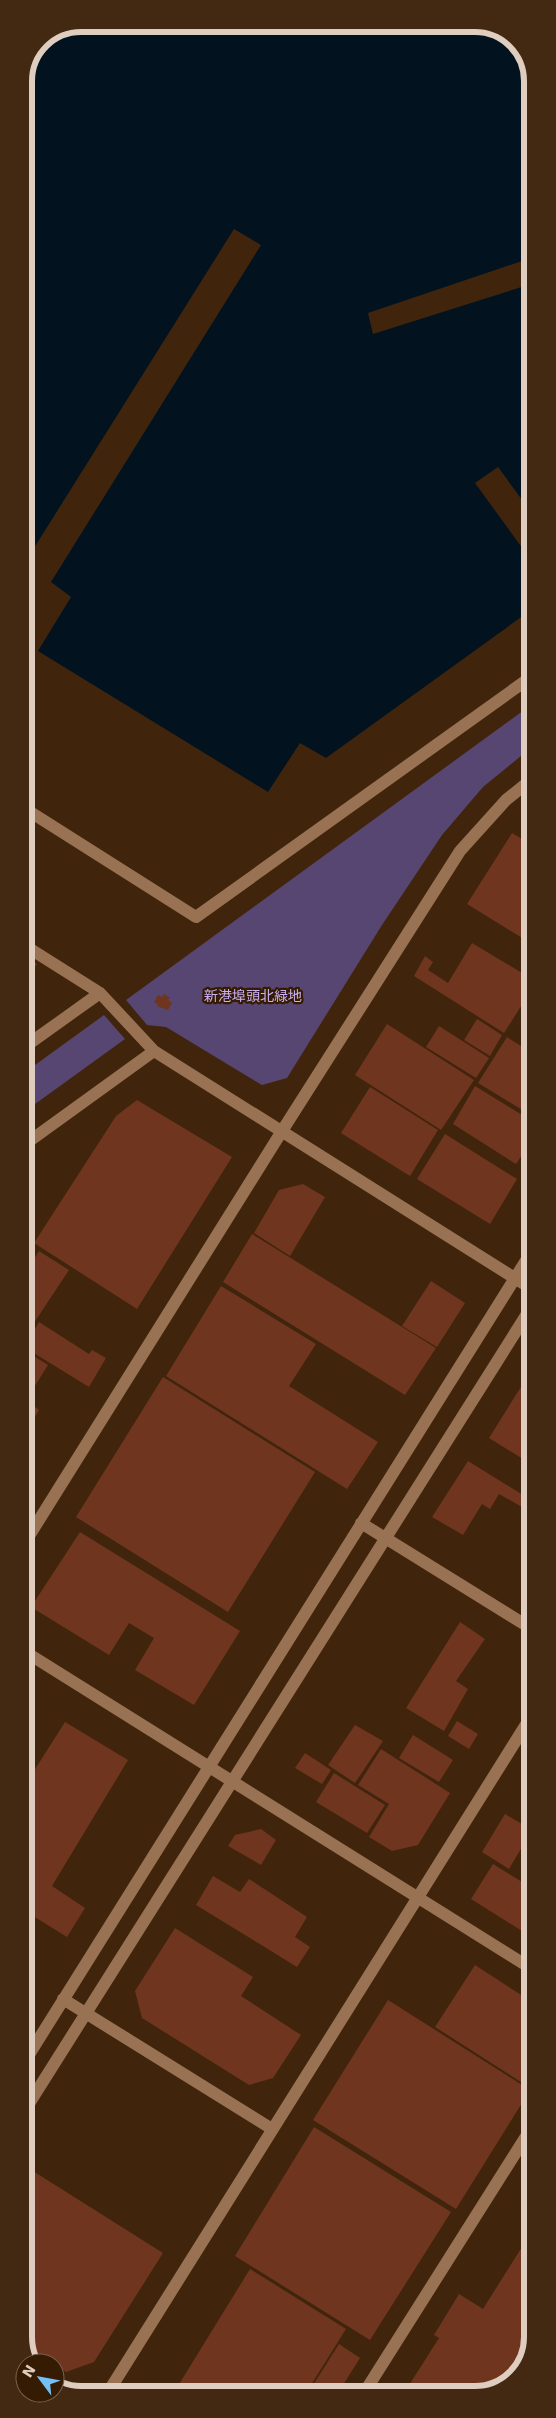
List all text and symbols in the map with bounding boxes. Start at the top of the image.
park label: 新港埠頭北緑地 [204,988,302,1004]
north arrow [15,2353,65,2403]
text: N [19,2362,39,2380]

